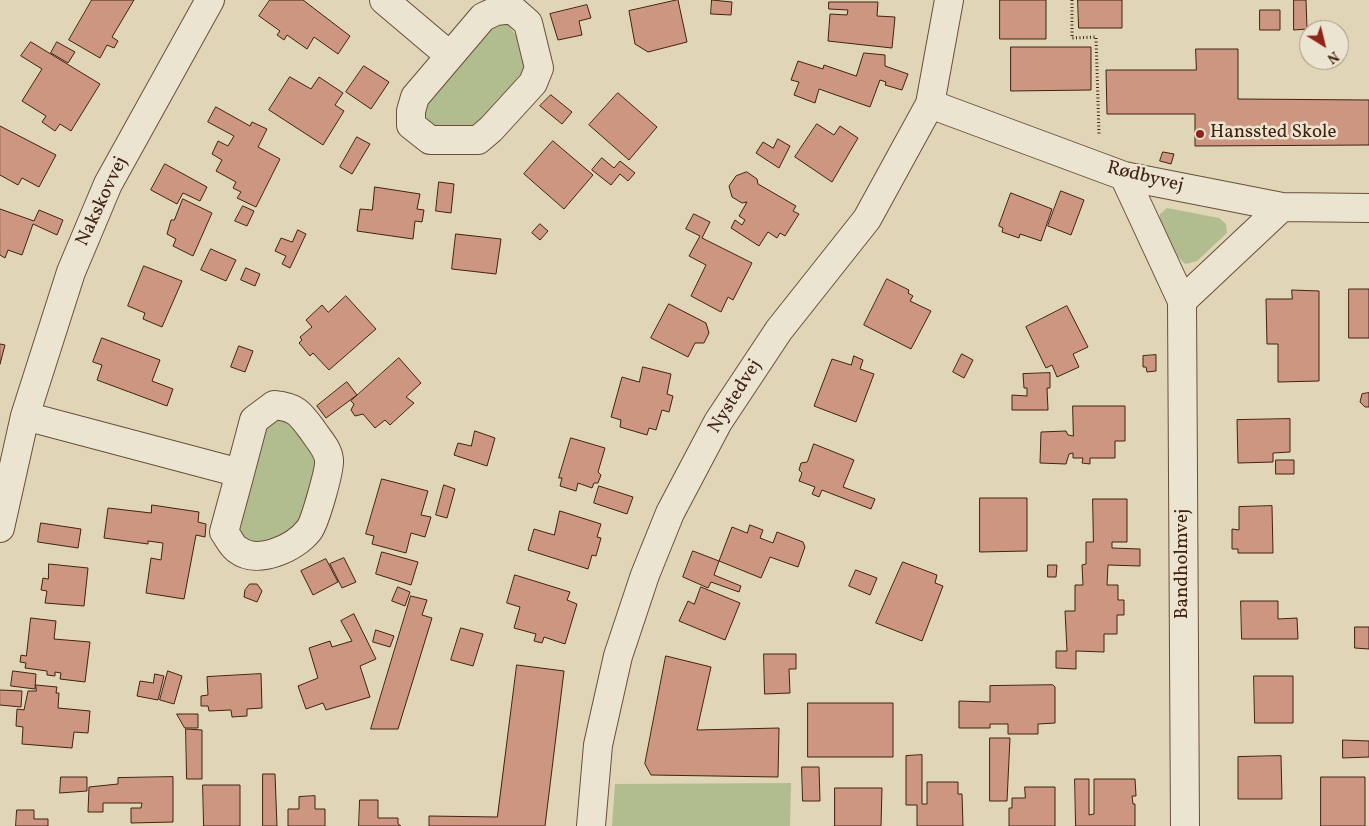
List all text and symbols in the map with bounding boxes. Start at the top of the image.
north arrow [1299,20,1349,70]
text: N [1323,46,1342,67]
place label: Hanssted Skole [1210,123,1337,145]
marker: Hanssted Skole [1194,128,1206,140]
street label: Nakskovvej [72,154,134,250]
street label: Rødbyvej [1104,157,1186,199]
street label: Nystedvej [704,356,768,438]
street label: Bandholmvej [1173,509,1195,619]

